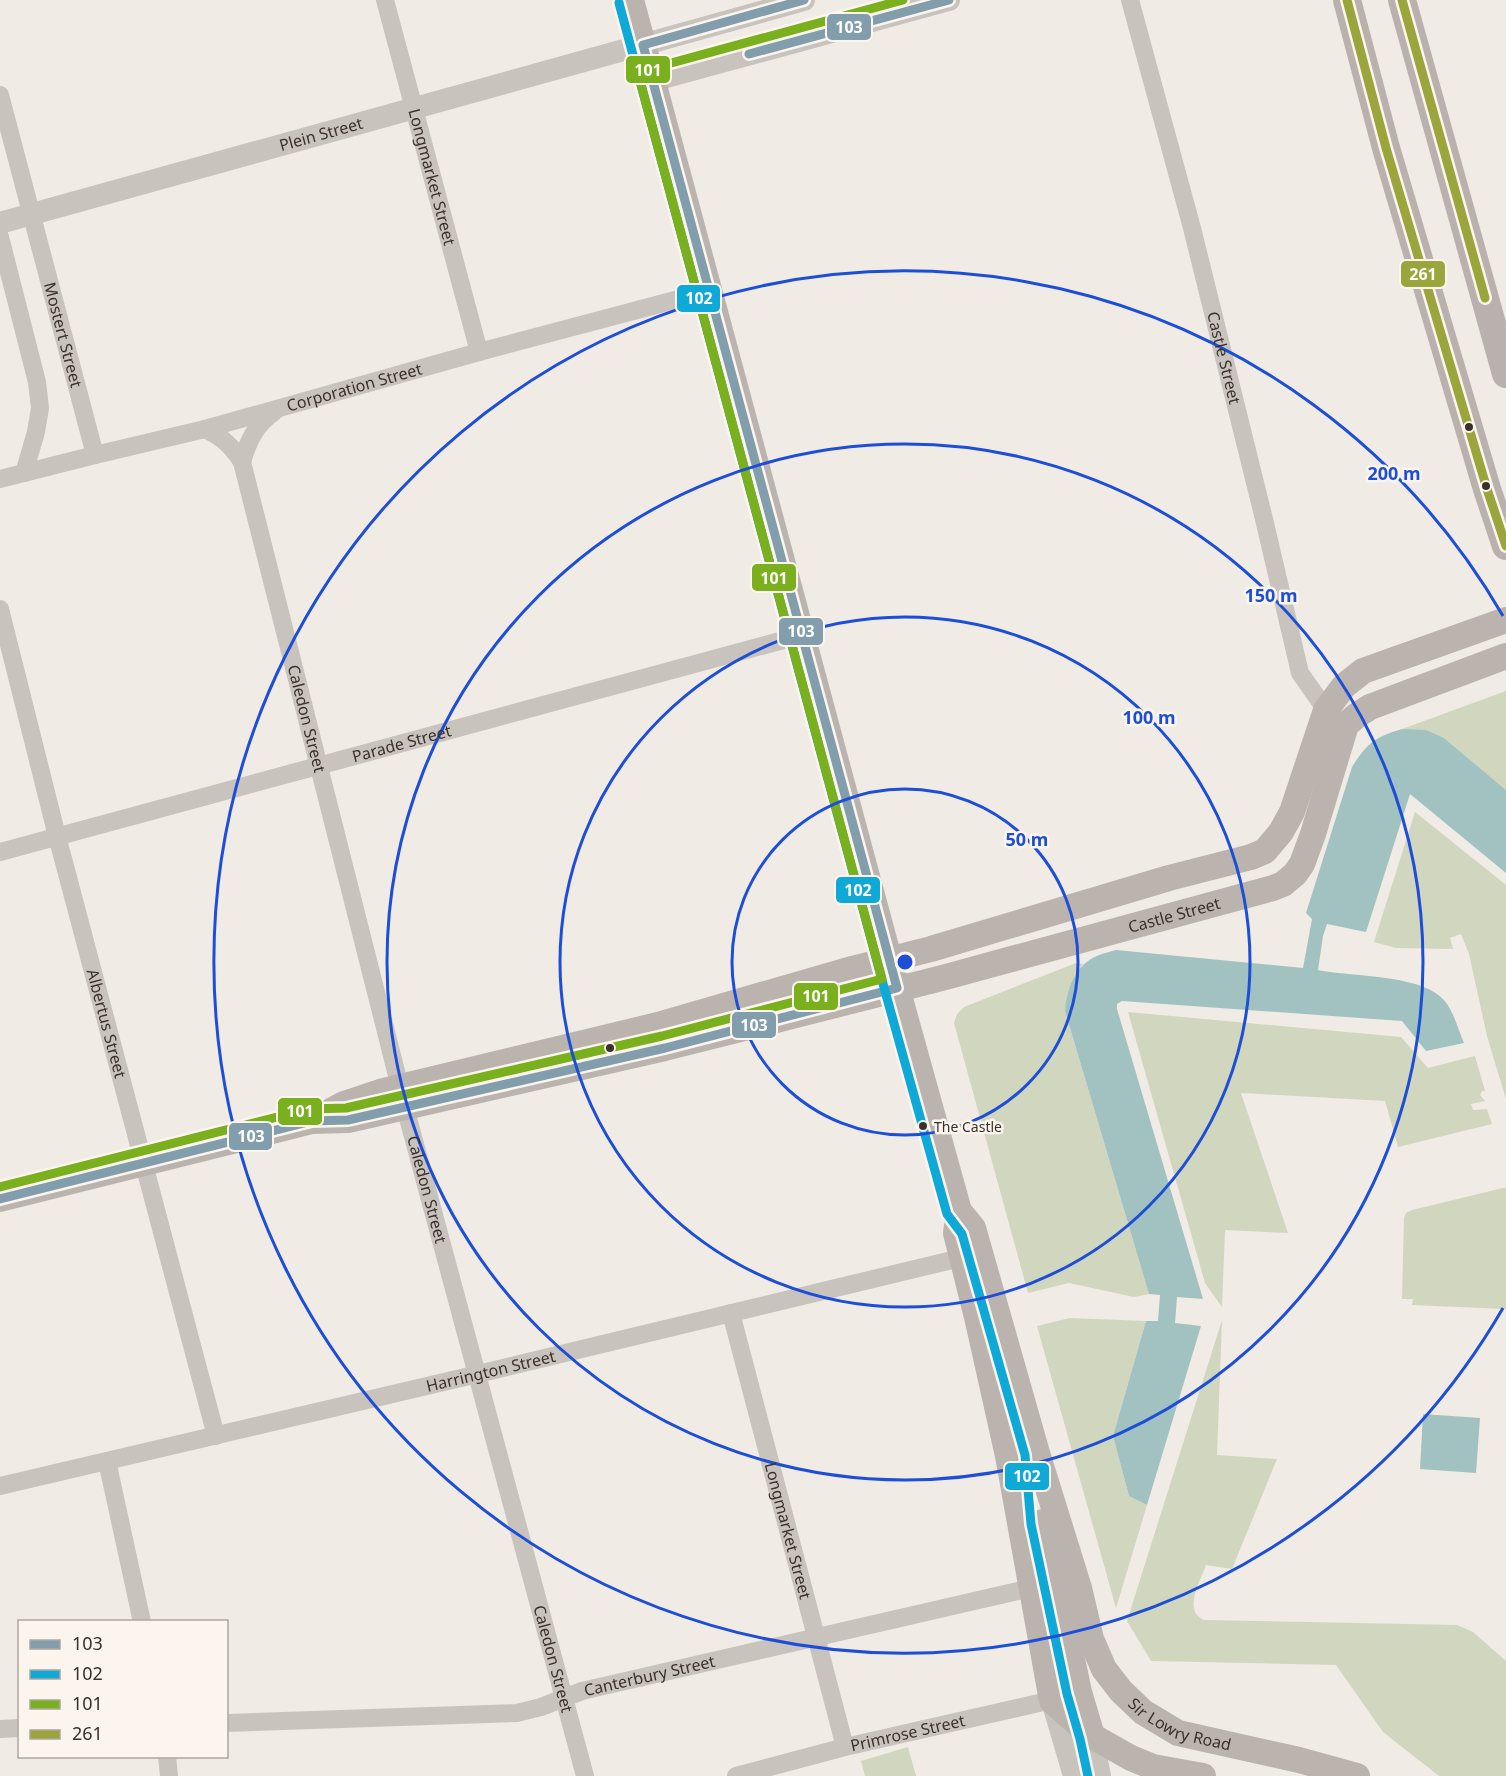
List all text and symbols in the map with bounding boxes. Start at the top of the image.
line badge: 103 [826,13,872,41]
text: 103 [835,16,863,38]
line badge: 101 [625,55,671,84]
text: 101 [634,59,662,81]
street label: Longmarket Street [403,106,461,248]
street label: Plein Street [277,112,365,156]
line badge: 261 [1400,260,1446,288]
text: 261 [1409,263,1437,285]
street label: Mostert Street [39,280,88,390]
line badge: 102 [676,284,721,313]
text: 102 [685,287,713,309]
street label: Castle Street [1202,309,1246,407]
street label: Corporation Street [284,358,425,417]
unlabelled marker [1463,421,1475,433]
text: 200 m [1367,461,1421,485]
unlabelled marker [1480,480,1492,492]
line badge: 101 [751,563,797,592]
text: 101 [760,567,788,589]
text: 150 m [1244,583,1298,607]
line badge: 103 [778,617,824,646]
text: 103 [787,620,815,642]
street label: Caledon Street [283,662,331,775]
text: 100 m [1122,705,1176,729]
street label: Parade Street [350,719,454,767]
text: 50 m [1006,827,1048,851]
line badge: 102 [835,876,881,904]
text: 102 [844,879,872,901]
street label: Castle Street [1126,892,1223,938]
centre of rings [895,952,915,972]
street label: Albertus Street [82,966,132,1081]
line badge: 101 [793,982,839,1011]
text: 101 [802,985,830,1007]
line badge: 103 [731,1011,777,1039]
text: 103 [740,1014,768,1036]
unlabelled marker [604,1042,616,1054]
line badge: 101 [277,1097,323,1126]
text: 101 [286,1100,314,1122]
place label: The Castle [934,1117,1002,1136]
marker: The Castle [917,1120,929,1132]
line badge: 103 [228,1122,273,1151]
text: 103 [237,1125,265,1147]
street label: Caledon Street [402,1133,452,1246]
street label: Harrington Street [424,1345,558,1397]
street label: Longmarket Street [760,1460,817,1602]
line badge: 102 [1004,1462,1050,1491]
text: 102 [1013,1465,1041,1487]
street label: Caledon Street [528,1602,578,1715]
legend [18,1620,228,1758]
text: 103 [72,1631,103,1655]
street label: Canterbury Street [582,1650,717,1701]
text: 102 [72,1661,103,1685]
text: 101 [72,1691,103,1715]
street label: Sir Lowry Road [1124,1693,1233,1756]
street label: Primrose Street [848,1709,967,1756]
text: 261 [72,1721,103,1745]

